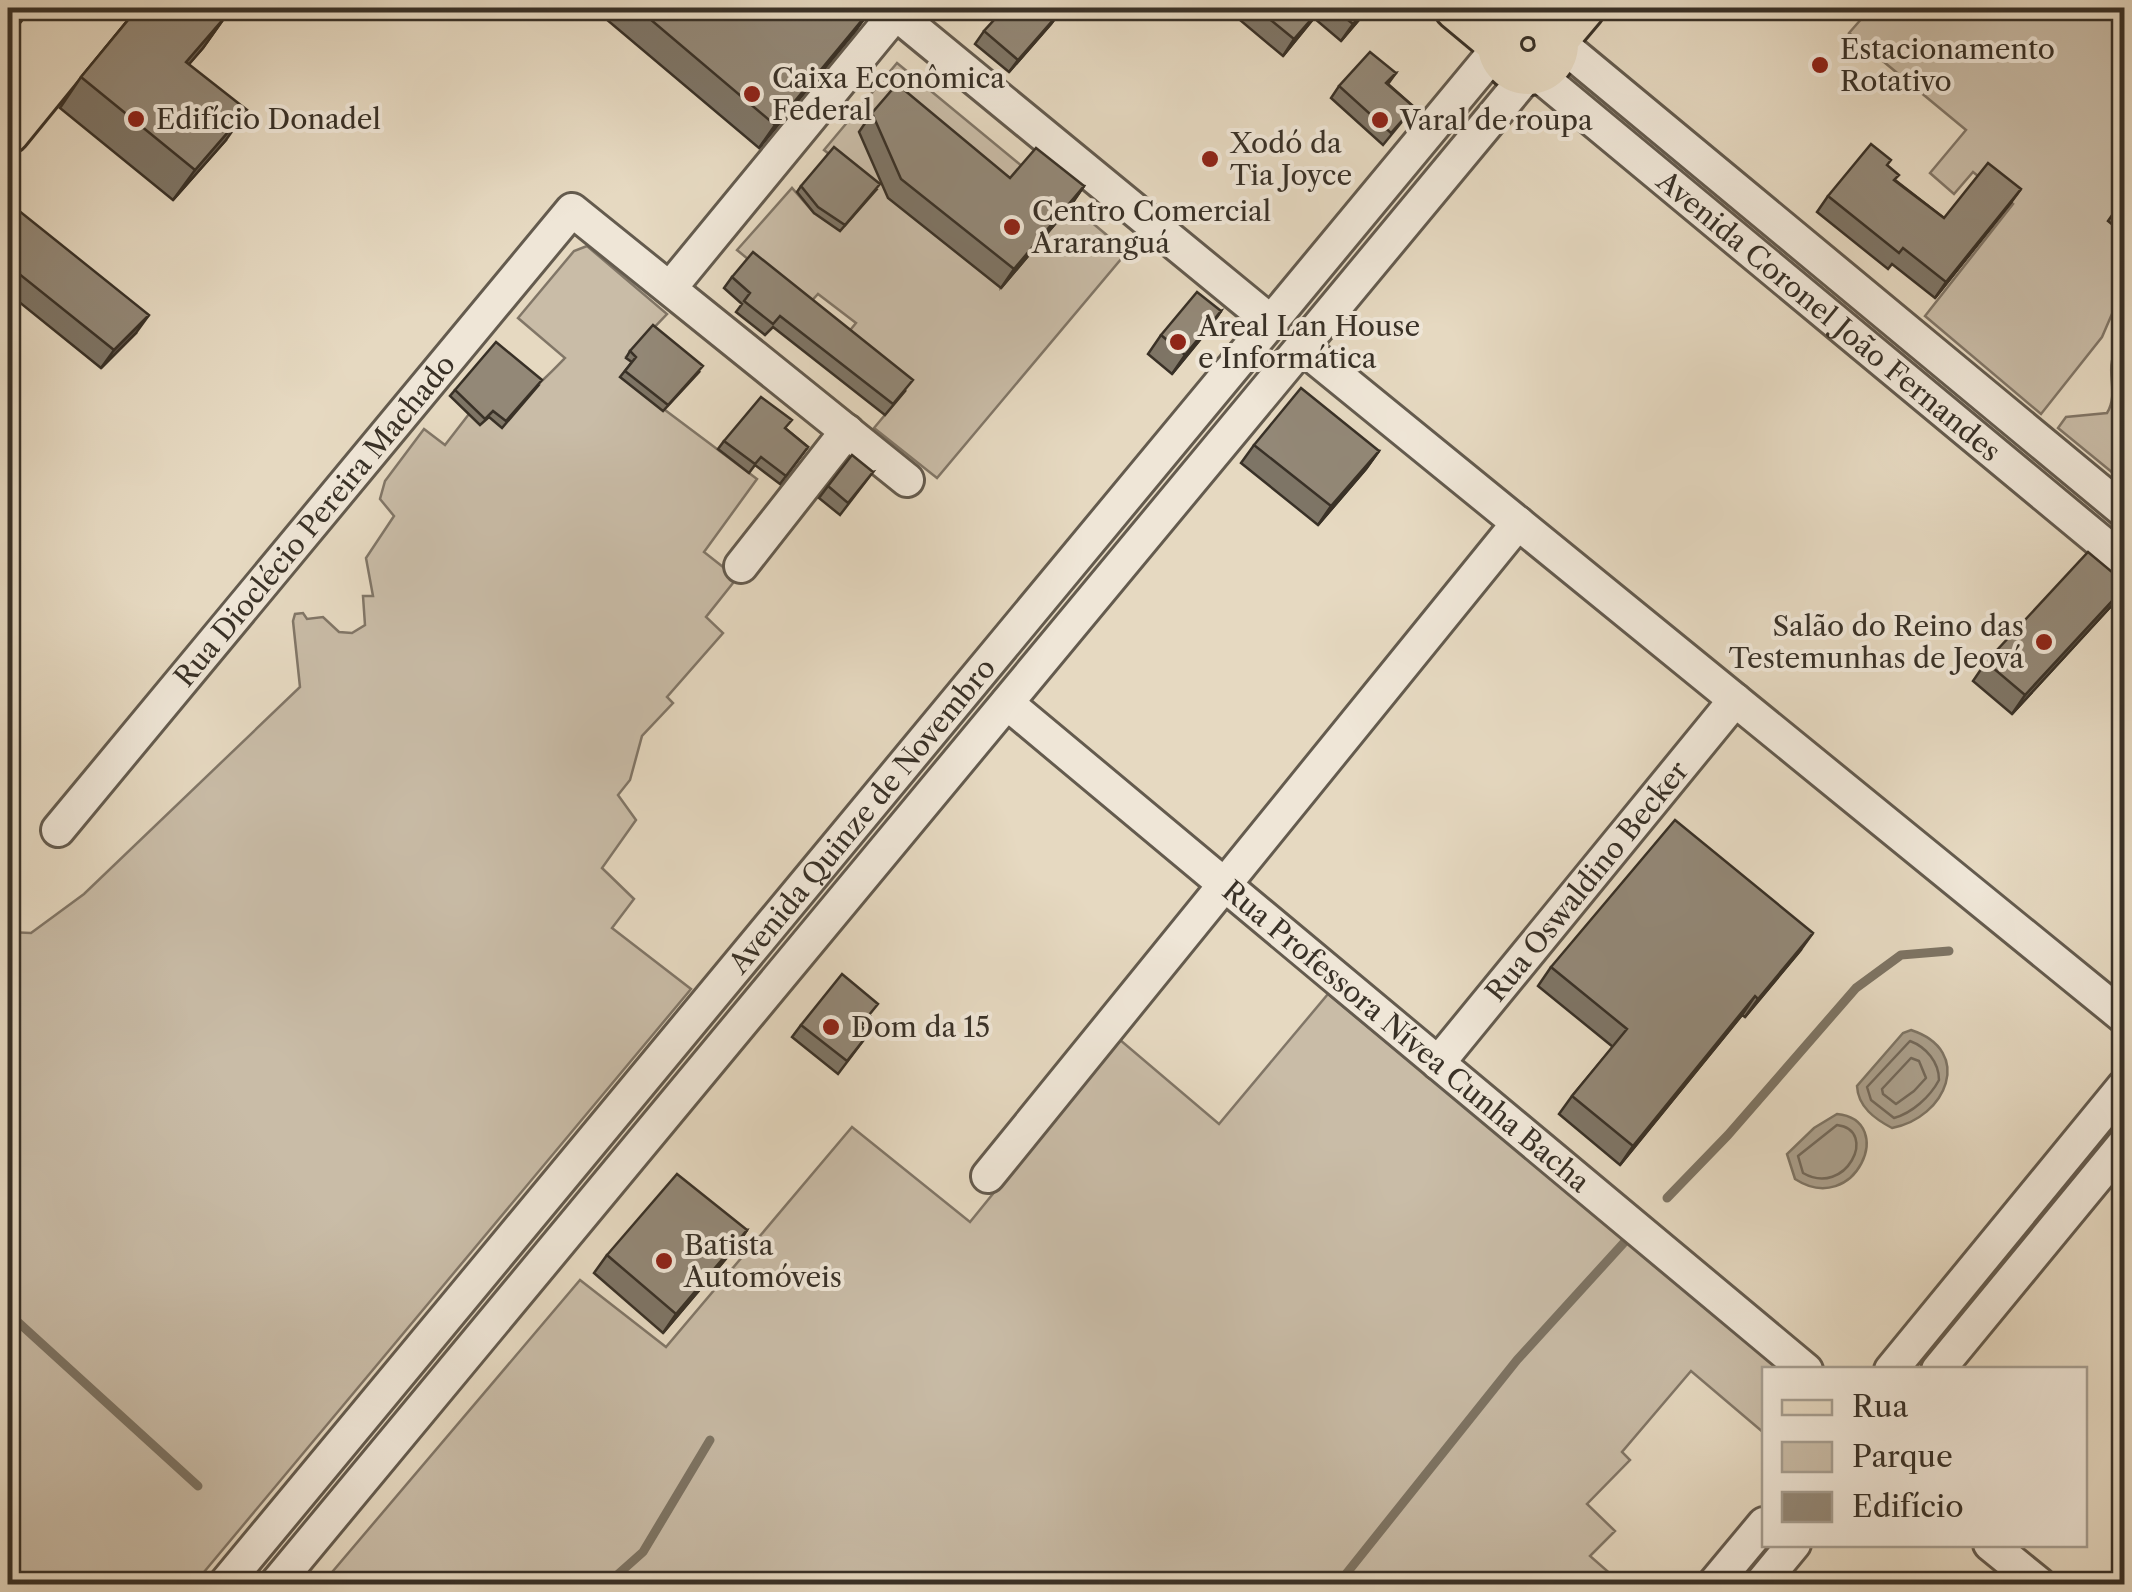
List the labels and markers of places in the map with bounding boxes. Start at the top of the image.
place label: Estacionamento Rotativo [1840,32,2055,98]
marker: Estacionamento Rotativo [1809,54,1831,76]
place label: Caixa Econômica Federal [772,61,1005,127]
marker: Caixa Econômica Federal [741,83,763,105]
place label: Edifício Donadel [156,102,381,136]
place label: Varal de roupa [1399,103,1593,137]
marker: Edifício Donadel [125,108,147,130]
marker: Varal de roupa [1369,109,1391,131]
place label: Xodó da Tia Joyce [1229,126,1352,192]
marker: Xodó da Tia Joyce [1199,148,1221,170]
place label: Centro Comercial Araranguá [1031,194,1271,260]
marker: Centro Comercial Araranguá [1001,216,1023,238]
place label: Areal Lan House e Informática [1197,309,1420,375]
marker: Areal Lan House e Informática [1167,331,1189,353]
place label: Salão do Reino das Testemunhas de Jeová [1729,609,2024,675]
marker: Salão do Reino das Testemunhas de Jeová [2033,631,2055,653]
place label: Dom da 15 [851,1010,990,1044]
marker: Dom da 15 [820,1016,842,1038]
place label: Batista Automóveis [683,1228,842,1294]
marker: Batista Automóveis [653,1250,675,1272]

